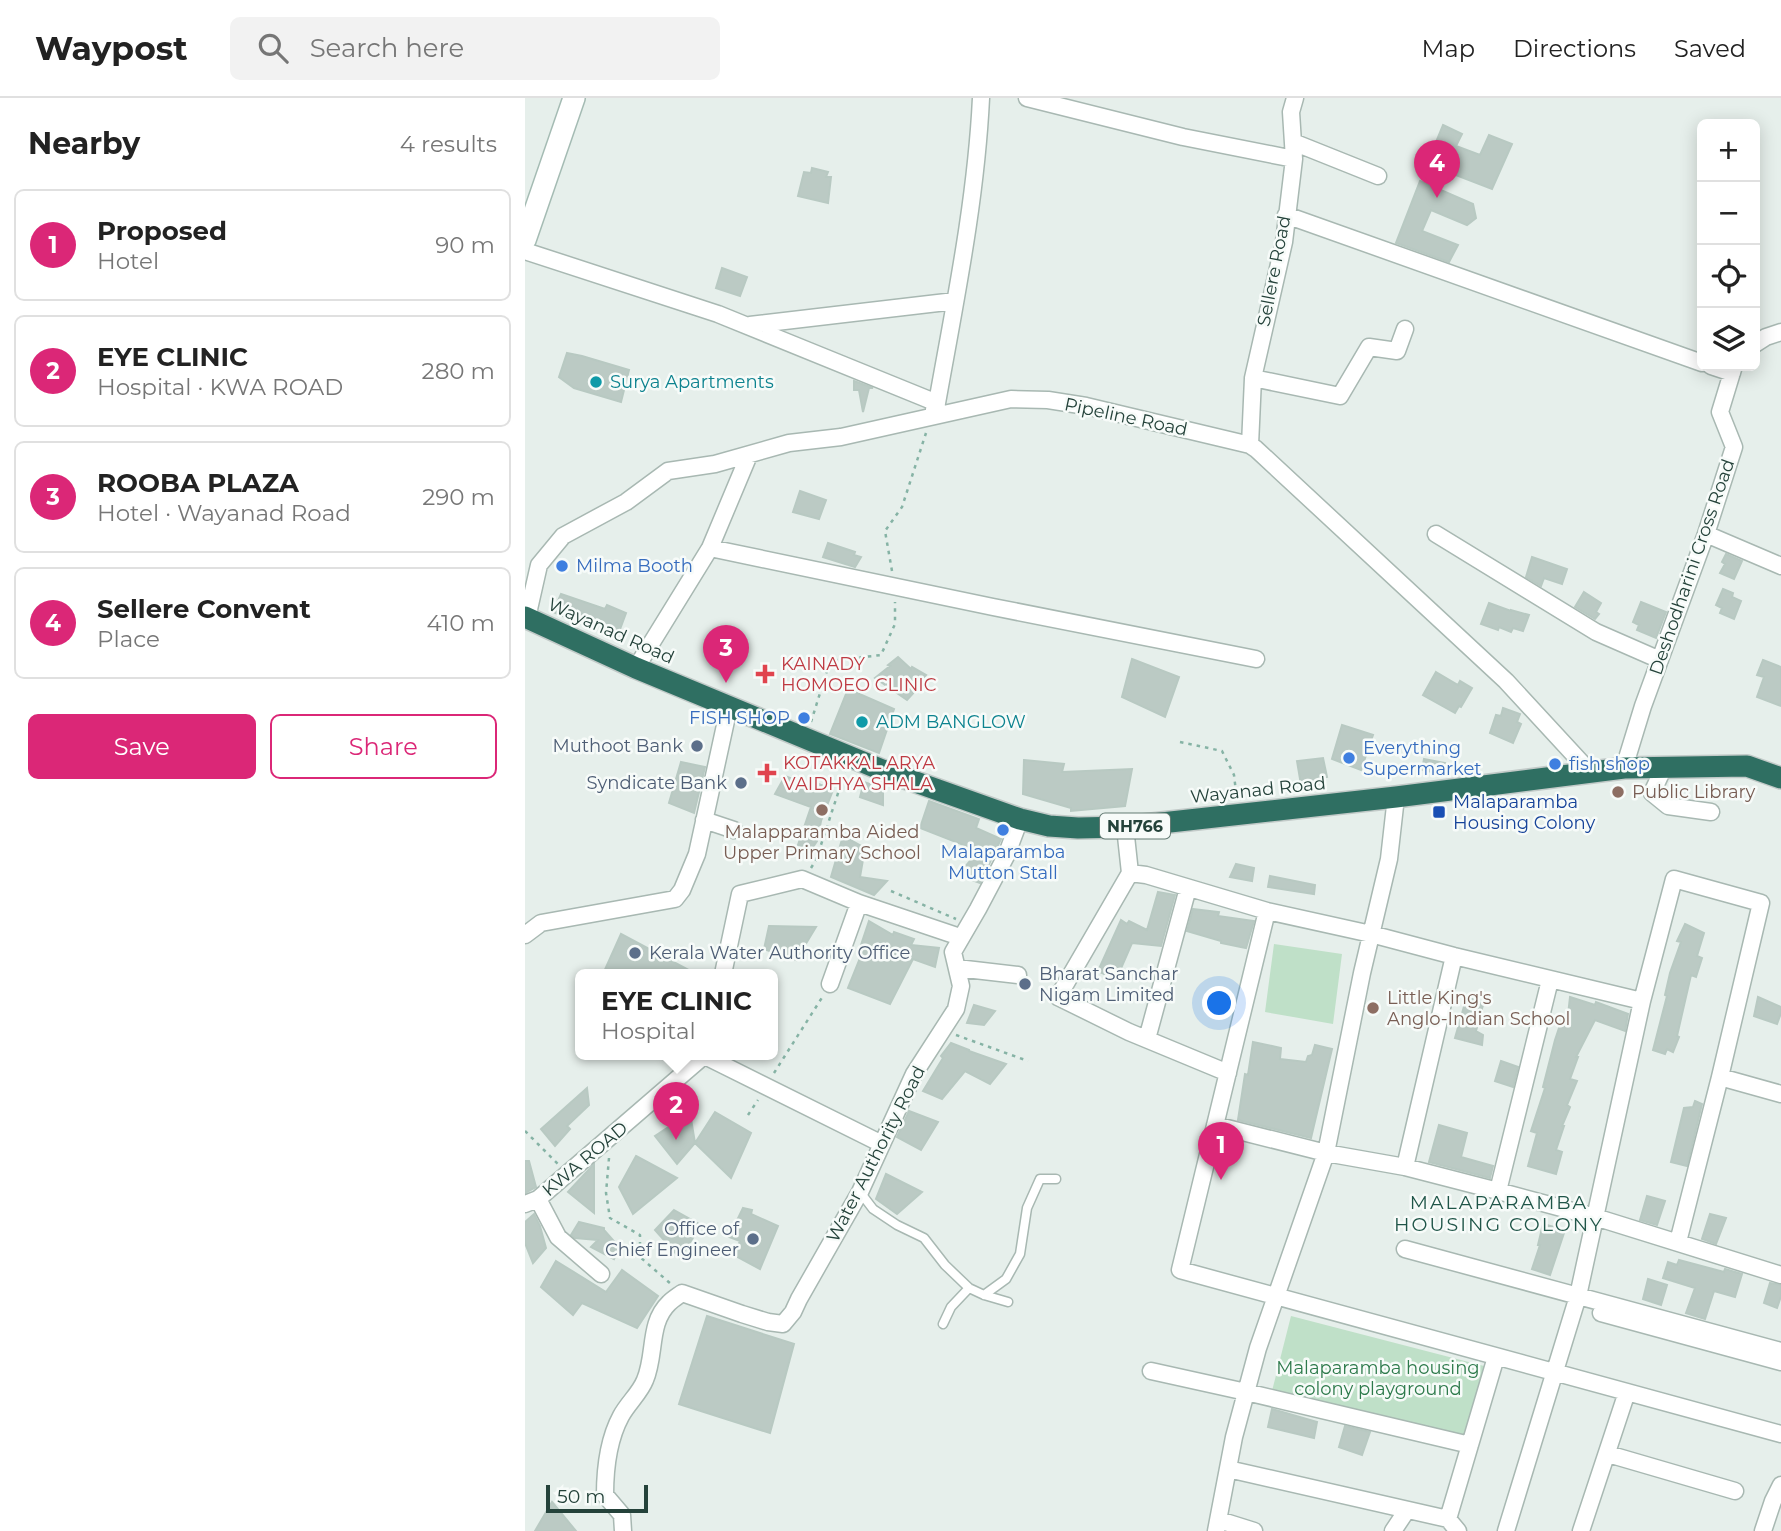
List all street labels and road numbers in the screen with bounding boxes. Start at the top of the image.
street label: Sellere Road [1253,214,1295,328]
street label: Pipeline Road [1062,393,1190,441]
street label: Deshodharini Cross Road [1645,456,1739,678]
street label: Wayanad Road [544,593,678,669]
street label: Wayanad Road [1189,772,1327,808]
road number: NH766 [1100,814,1170,838]
street label: Water Authority Road [822,1062,930,1246]
street label: KWA ROAD [538,1117,632,1201]

